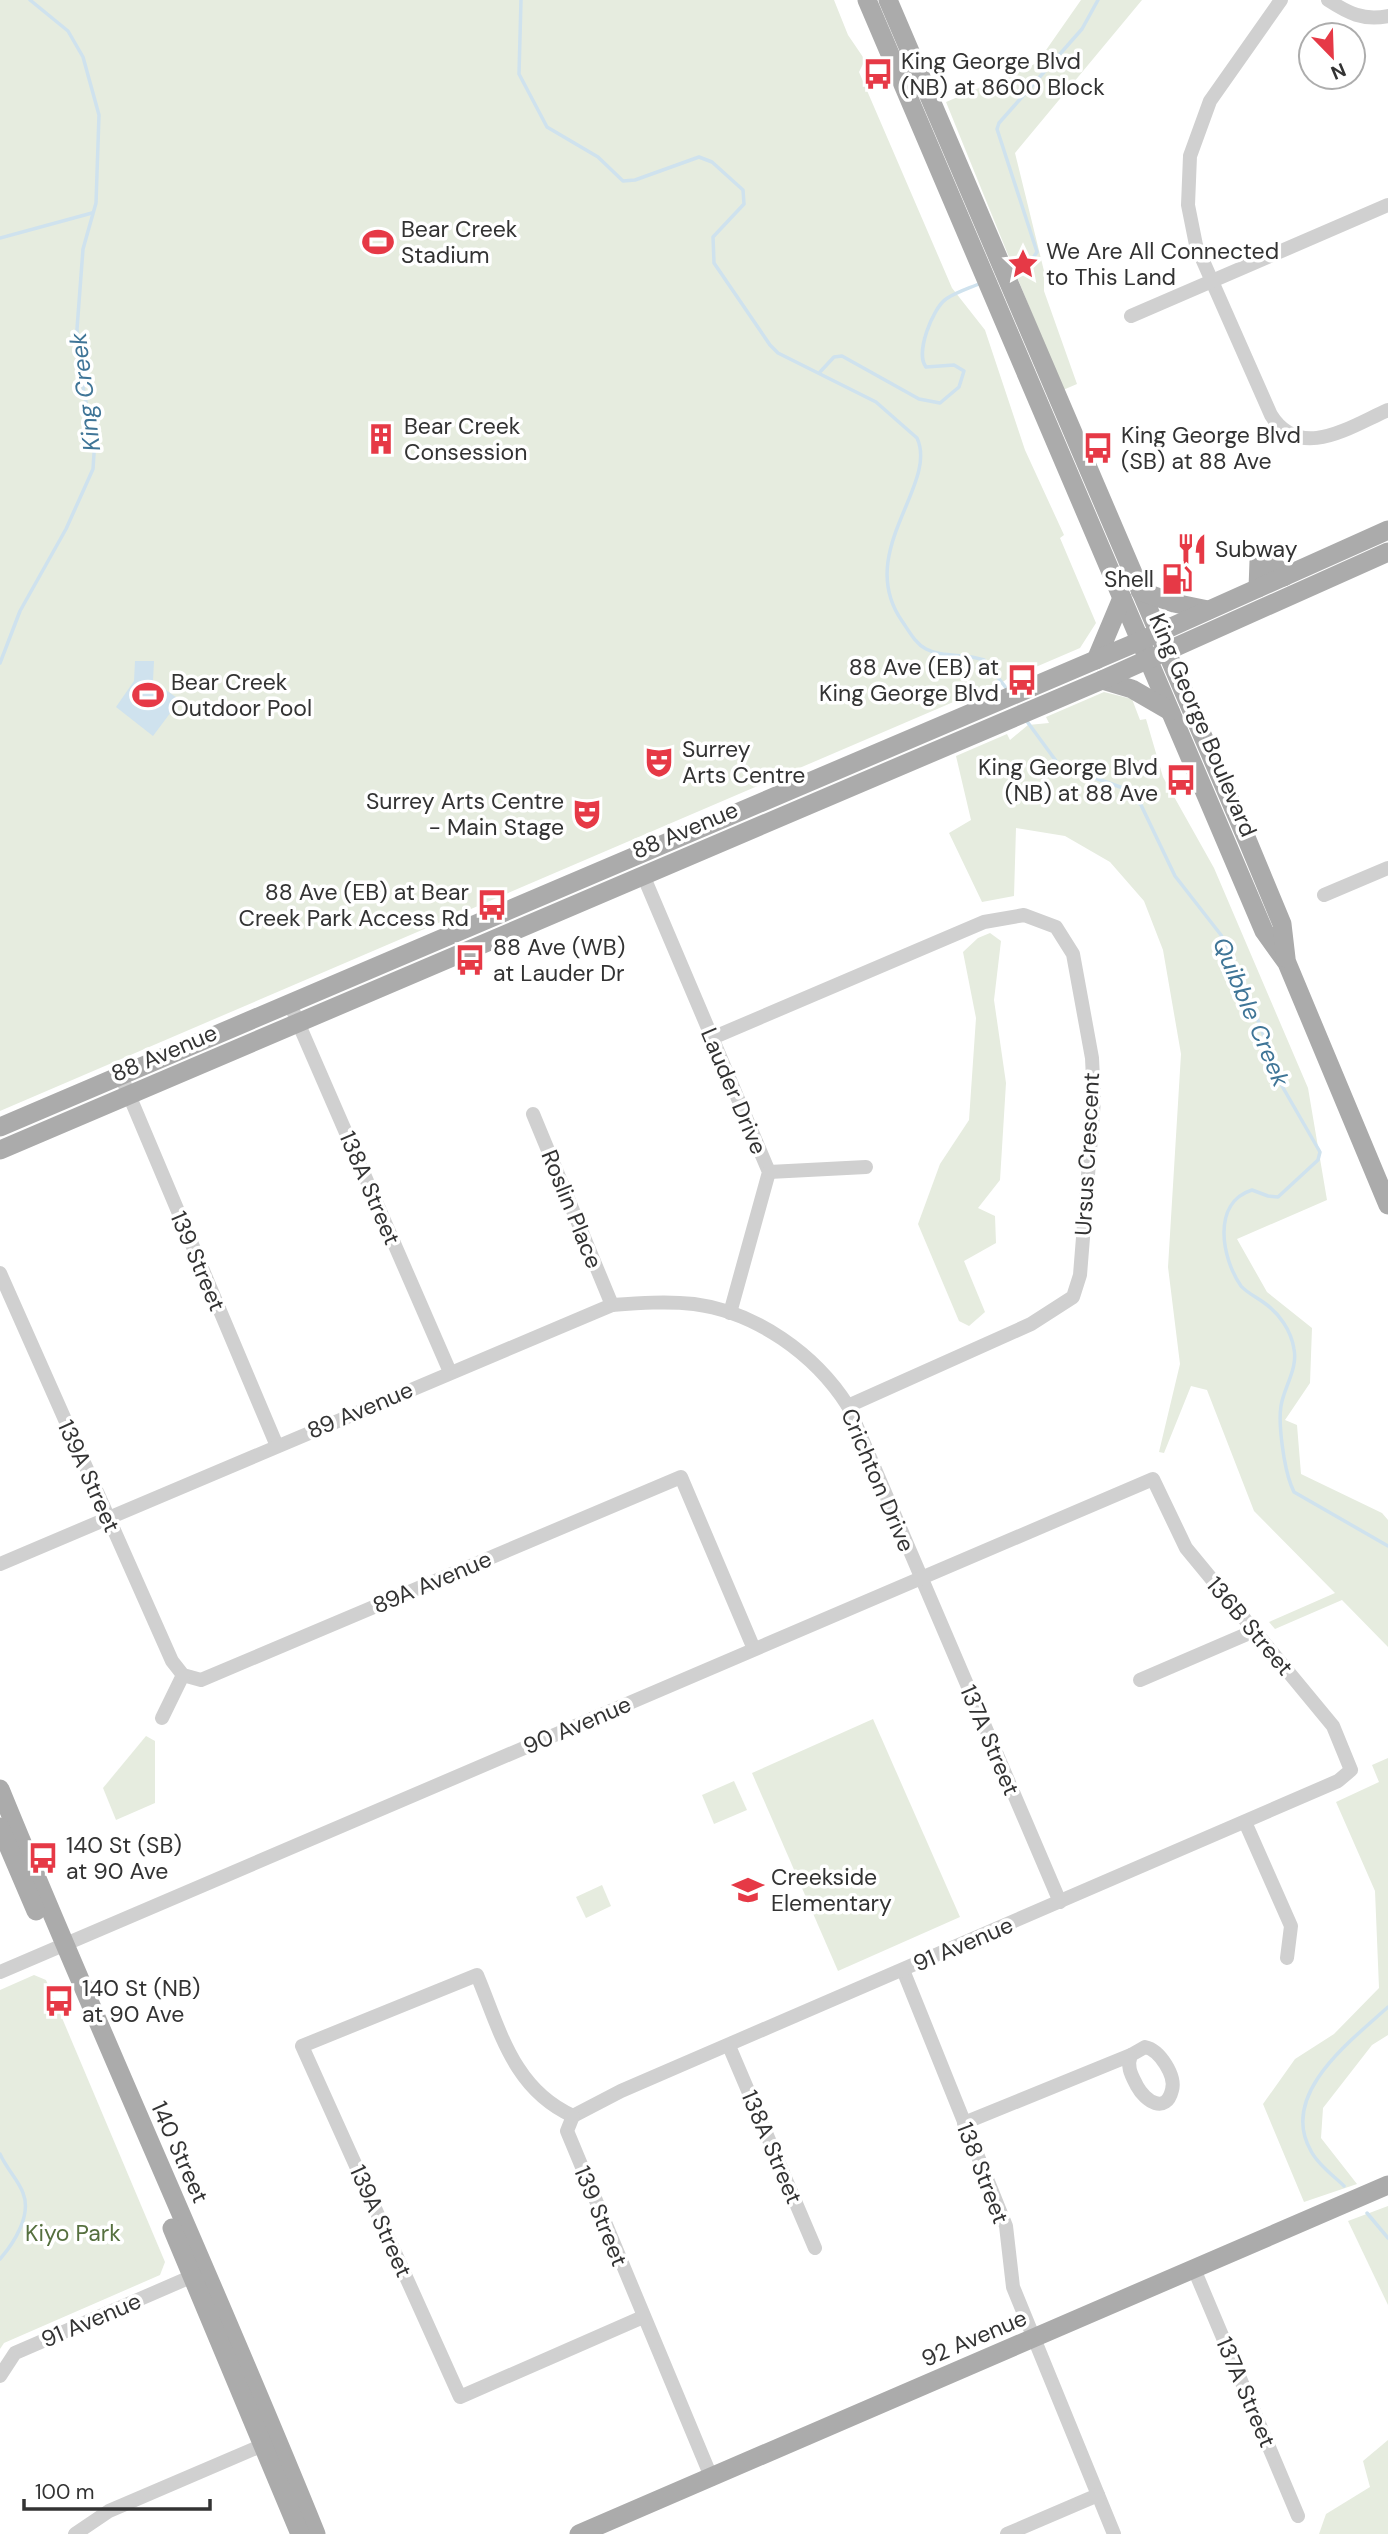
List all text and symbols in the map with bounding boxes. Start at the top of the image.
north arrow [1297,21,1367,91]
place label: King George Blvd (NB) at 8600 Block [901,46,1105,102]
bus stop icon: King George Blvd (NB) at 8600 Block [861,57,895,91]
text: N [1327,57,1350,85]
place label: Bear Creek Stadium [401,214,518,270]
sports icon: Bear Creek Stadium [361,225,395,259]
place label: We Are All Connected to This Land [1046,236,1279,292]
place icon: We Are All Connected to This Land [1006,247,1040,281]
water label: King Creek [62,330,107,453]
place label: Bear Creek Consession [404,411,527,467]
place label: King George Blvd (SB) at 88 Ave [1121,420,1301,476]
building icon: Bear Creek Consession [364,422,398,456]
bus stop icon: King George Blvd (SB) at 88 Ave [1081,431,1115,465]
restaurant icon: Subway [1175,532,1209,566]
place label: Subway [1215,534,1298,564]
fuel station icon: Shell [1160,562,1194,596]
place label: Shell [1104,564,1154,594]
street label: King George Boulevard [1142,609,1264,841]
place label: 88 Ave (EB) at King George Blvd [819,652,999,708]
bus stop icon: 88 Ave (EB) at King George Blvd [1005,663,1039,697]
place label: Bear Creek Outdoor Pool [171,667,312,723]
sports icon: Bear Creek Outdoor Pool [131,678,165,712]
place label: Surrey Arts Centre [682,734,805,790]
theatre icon: Surrey Arts Centre [642,745,676,779]
place label: King George Blvd (NB) at 88 Ave [978,752,1158,808]
bus stop icon: King George Blvd (NB) at 88 Ave [1164,763,1198,797]
place label: Surrey Arts Centre - Main Stage [366,786,564,842]
street label: 88 Avenue [627,794,743,866]
theatre icon: Surrey Arts Centre - Main Stage [570,797,604,831]
place label: 88 Ave (EB) at Bear Creek Park Access Rd [238,877,469,933]
bus stop icon: 88 Ave (EB) at Bear Creek Park Access Rd [475,888,509,922]
place label: 88 Ave (WB) at Lauder Dr [493,932,625,988]
water label: Quibble Creek [1206,932,1297,1092]
bus stop icon: 88 Ave (WB) at Lauder Dr [453,943,487,977]
street label: 88 Avenue [106,1017,222,1089]
street label: Lauder Drive [694,1023,774,1159]
street label: Ursus Crescent [1068,1072,1106,1236]
street label: 138A Street [333,1127,407,1249]
street label: Roslin Place [535,1145,609,1273]
street label: 139 Street [164,1206,232,1316]
street label: 89 Avenue [303,1374,417,1446]
street label: Crichton Drive [834,1404,922,1556]
street label: 139A Street [51,1415,127,1537]
street label: 89A Avenue [368,1544,496,1620]
street label: 136B Street [1200,1570,1300,1682]
street label: 137A Street [953,1680,1027,1800]
street label: 90 Avenue [518,1689,636,1761]
place label: 140 St (SB) at 90 Ave [66,1830,182,1886]
bus stop icon: 140 St (SB) at 90 Ave [26,1841,60,1875]
place label: Creekside Elementary [771,1862,892,1918]
school or university icon: Creekside Elementary [731,1873,765,1907]
street label: 91 Avenue [909,1910,1017,1978]
place label: 140 St (NB) at 90 Ave [82,1973,200,2029]
bus stop icon: 140 St (NB) at 90 Ave [42,1984,76,2018]
street label: 138A Street [735,2086,809,2208]
street label: 140 Street [144,2096,216,2208]
street label: 138 Street [950,2118,1016,2228]
street label: 139A Street [343,2160,419,2282]
street label: 139 Street [567,2161,635,2271]
park label: Kiyo Park [25,2218,121,2248]
street label: 91 Avenue [37,2286,145,2354]
street label: 92 Avenue [917,2302,1031,2374]
street label: 137A Street [1209,2332,1283,2452]
scale bar [24,2468,210,2512]
text: 100 m [35,2478,95,2506]

